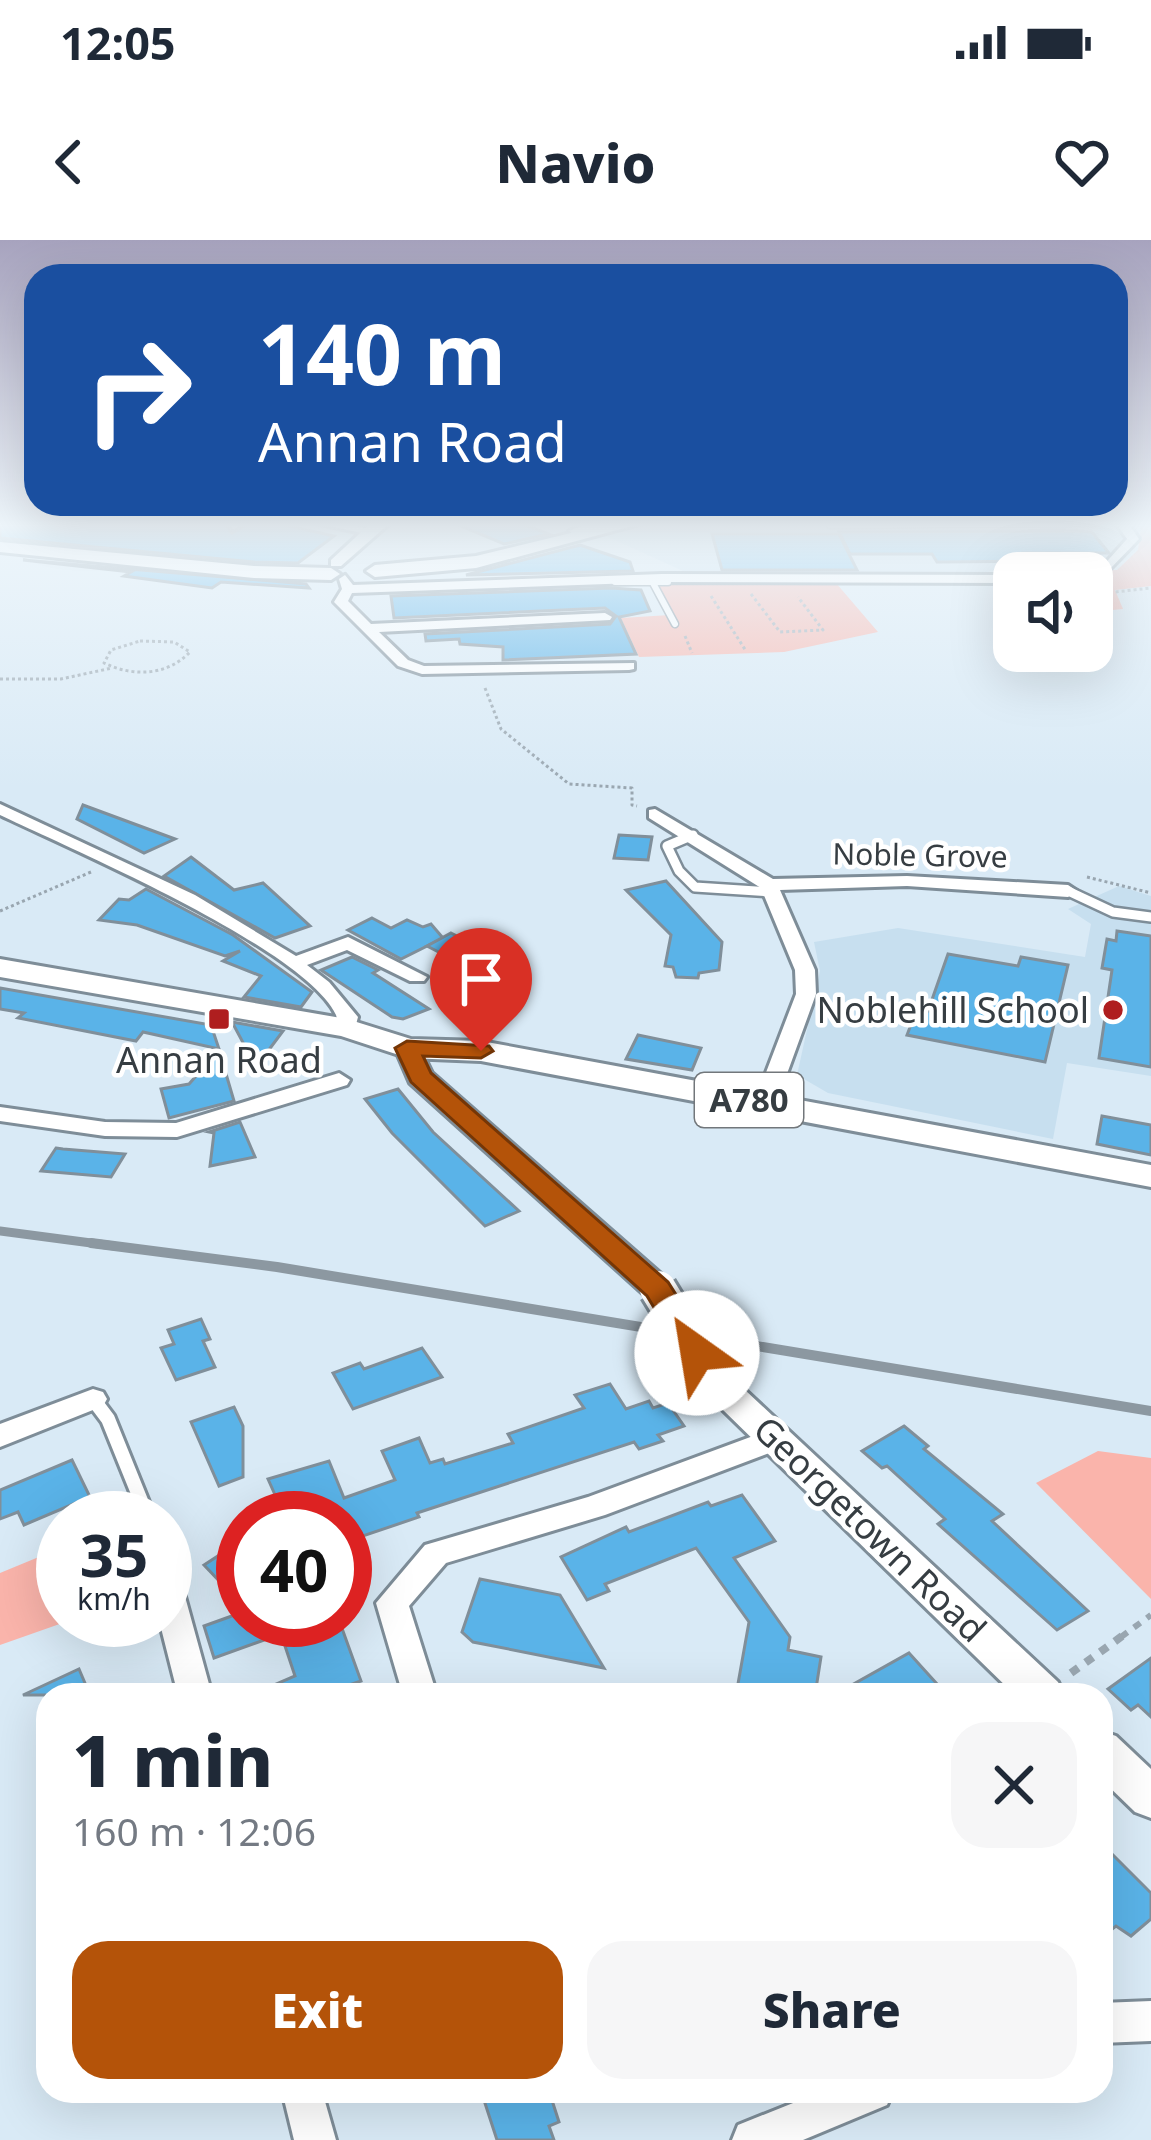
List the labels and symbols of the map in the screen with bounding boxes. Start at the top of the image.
street label: Noble Grove [832,832,1008,877]
pin [430,928,532,1051]
place label: Noblehill School [817,985,1089,1034]
marker: Noblehill School [1100,997,1126,1023]
marker: Annan Road [206,1006,232,1032]
place label: Annan Road [116,1035,322,1084]
road number: A780 [695,1073,803,1127]
position arrow [634,1290,760,1416]
street label: Georgetown Road [743,1405,997,1652]
speed limit sign: 40 [216,1491,372,1647]

